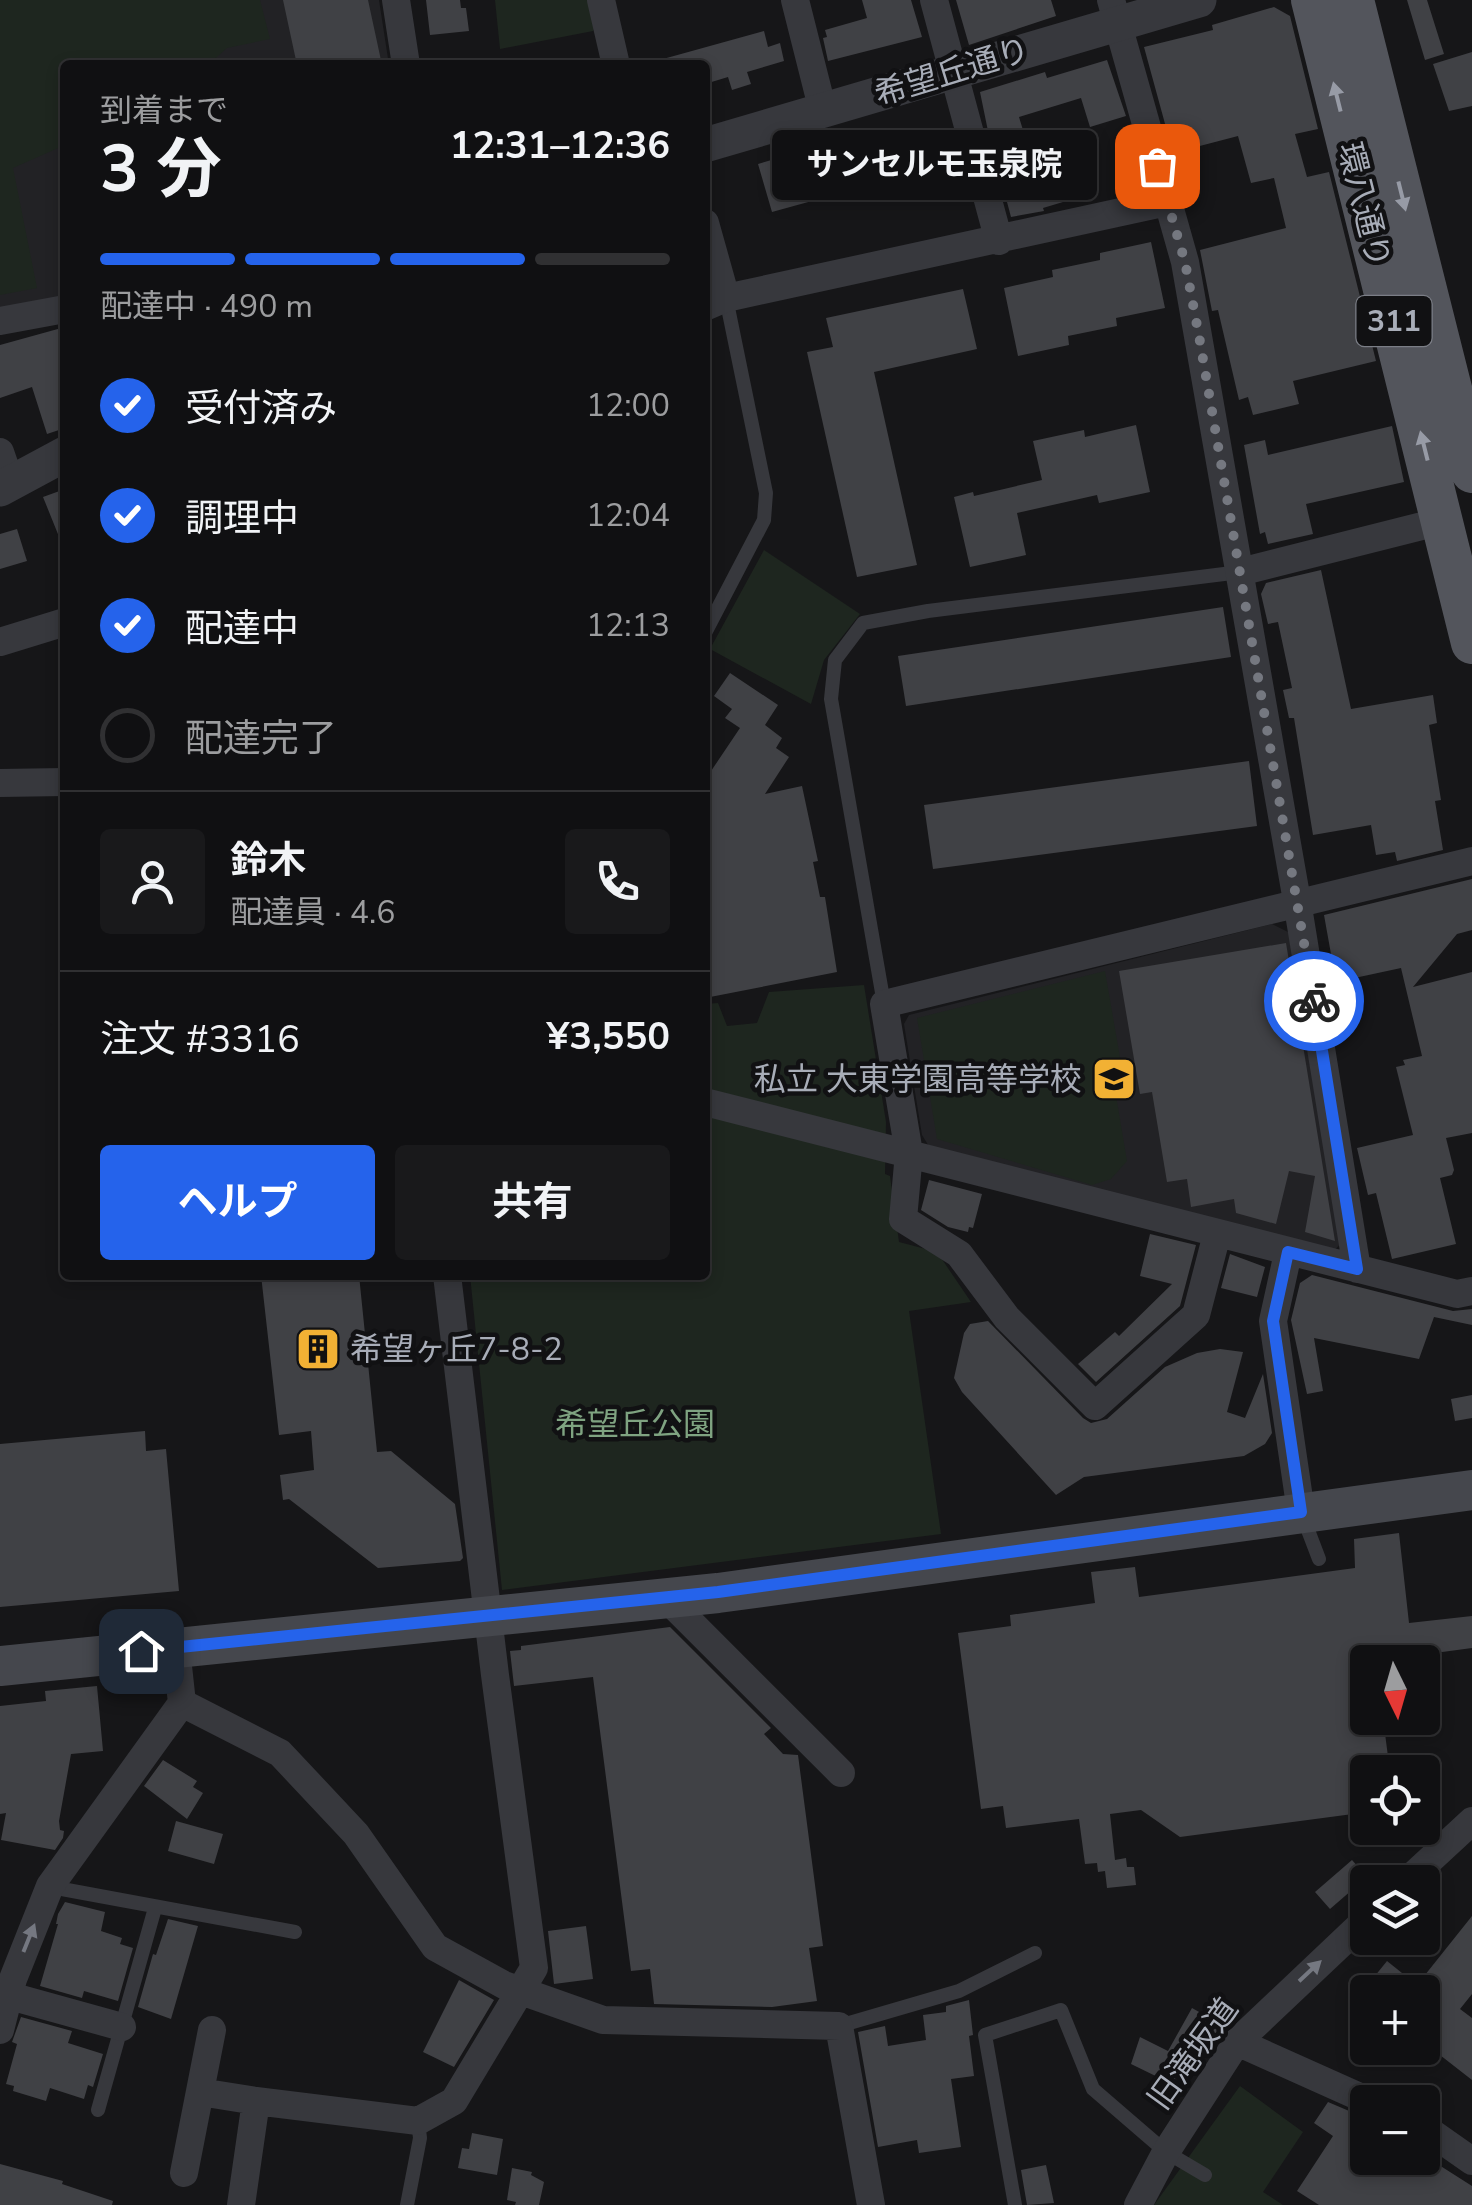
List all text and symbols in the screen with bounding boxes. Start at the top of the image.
street label: 希望丘通り [869,28,1035,116]
one-way arrow [1328,81,1344,112]
text: 到着まで [100,89,228,132]
text: 12:31–12:36 [450,120,670,171]
pin [1115,124,1200,209]
text: 3 分 [100,125,222,214]
callout: サンセルモ玉泉院 [772,131,1097,201]
street label: 環八通り [1328,138,1400,272]
icon: bag [1130,139,1185,194]
text: サンセルモ玉泉院 [806,143,1063,186]
one-way arrow [1395,181,1411,212]
text: 配達中 · 490 m [100,285,313,328]
road number: 311 [1356,296,1432,346]
icon: check [100,378,155,433]
text: 受付済み [185,383,337,434]
text: 12:00 [586,384,670,427]
one-way arrow [1416,430,1431,461]
icon: check [100,488,155,543]
text: 調理中 [185,493,299,544]
text: 12:04 [586,494,670,537]
icon: check [100,598,155,653]
text: 配達中 [185,603,299,654]
text: 12:13 [586,604,670,647]
text: 配達完了 [185,713,337,764]
button: person [100,829,205,934]
button: phone [565,829,670,934]
text: 鈴木 [230,835,306,886]
text: 配達員 · 4.6 [230,891,395,934]
courier [1264,951,1364,1051]
icon: bike [1287,974,1342,1029]
text: ¥3,550 [547,1011,670,1062]
text: 注文 #3316 [100,1014,300,1065]
school or university icon: 私立 大東学園高等学校 [1091,1056,1137,1102]
place label: 私立 大東学園高等学校 [754,1058,1082,1101]
button: ヘルプ [100,1145,375,1260]
button: 共有 [395,1145,670,1260]
building icon: 希望ヶ丘7-8-2 [295,1326,341,1372]
place label: 希望ヶ丘7-8-2 [350,1328,563,1371]
park label: 希望丘公園 [555,1403,715,1446]
pin [99,1609,184,1694]
icon: home [114,1624,169,1679]
north arrow [1350,1645,1440,1735]
map controls [1350,1645,1440,2175]
button: locate [1350,1755,1440,1845]
button: layers [1350,1865,1440,1955]
one-way arrow [22,1922,38,1952]
one-way arrow [1298,1960,1322,1983]
button: + [1350,1975,1440,2065]
street label: 旧滝坂道 [1138,1990,1248,2118]
button: − [1350,2085,1440,2175]

